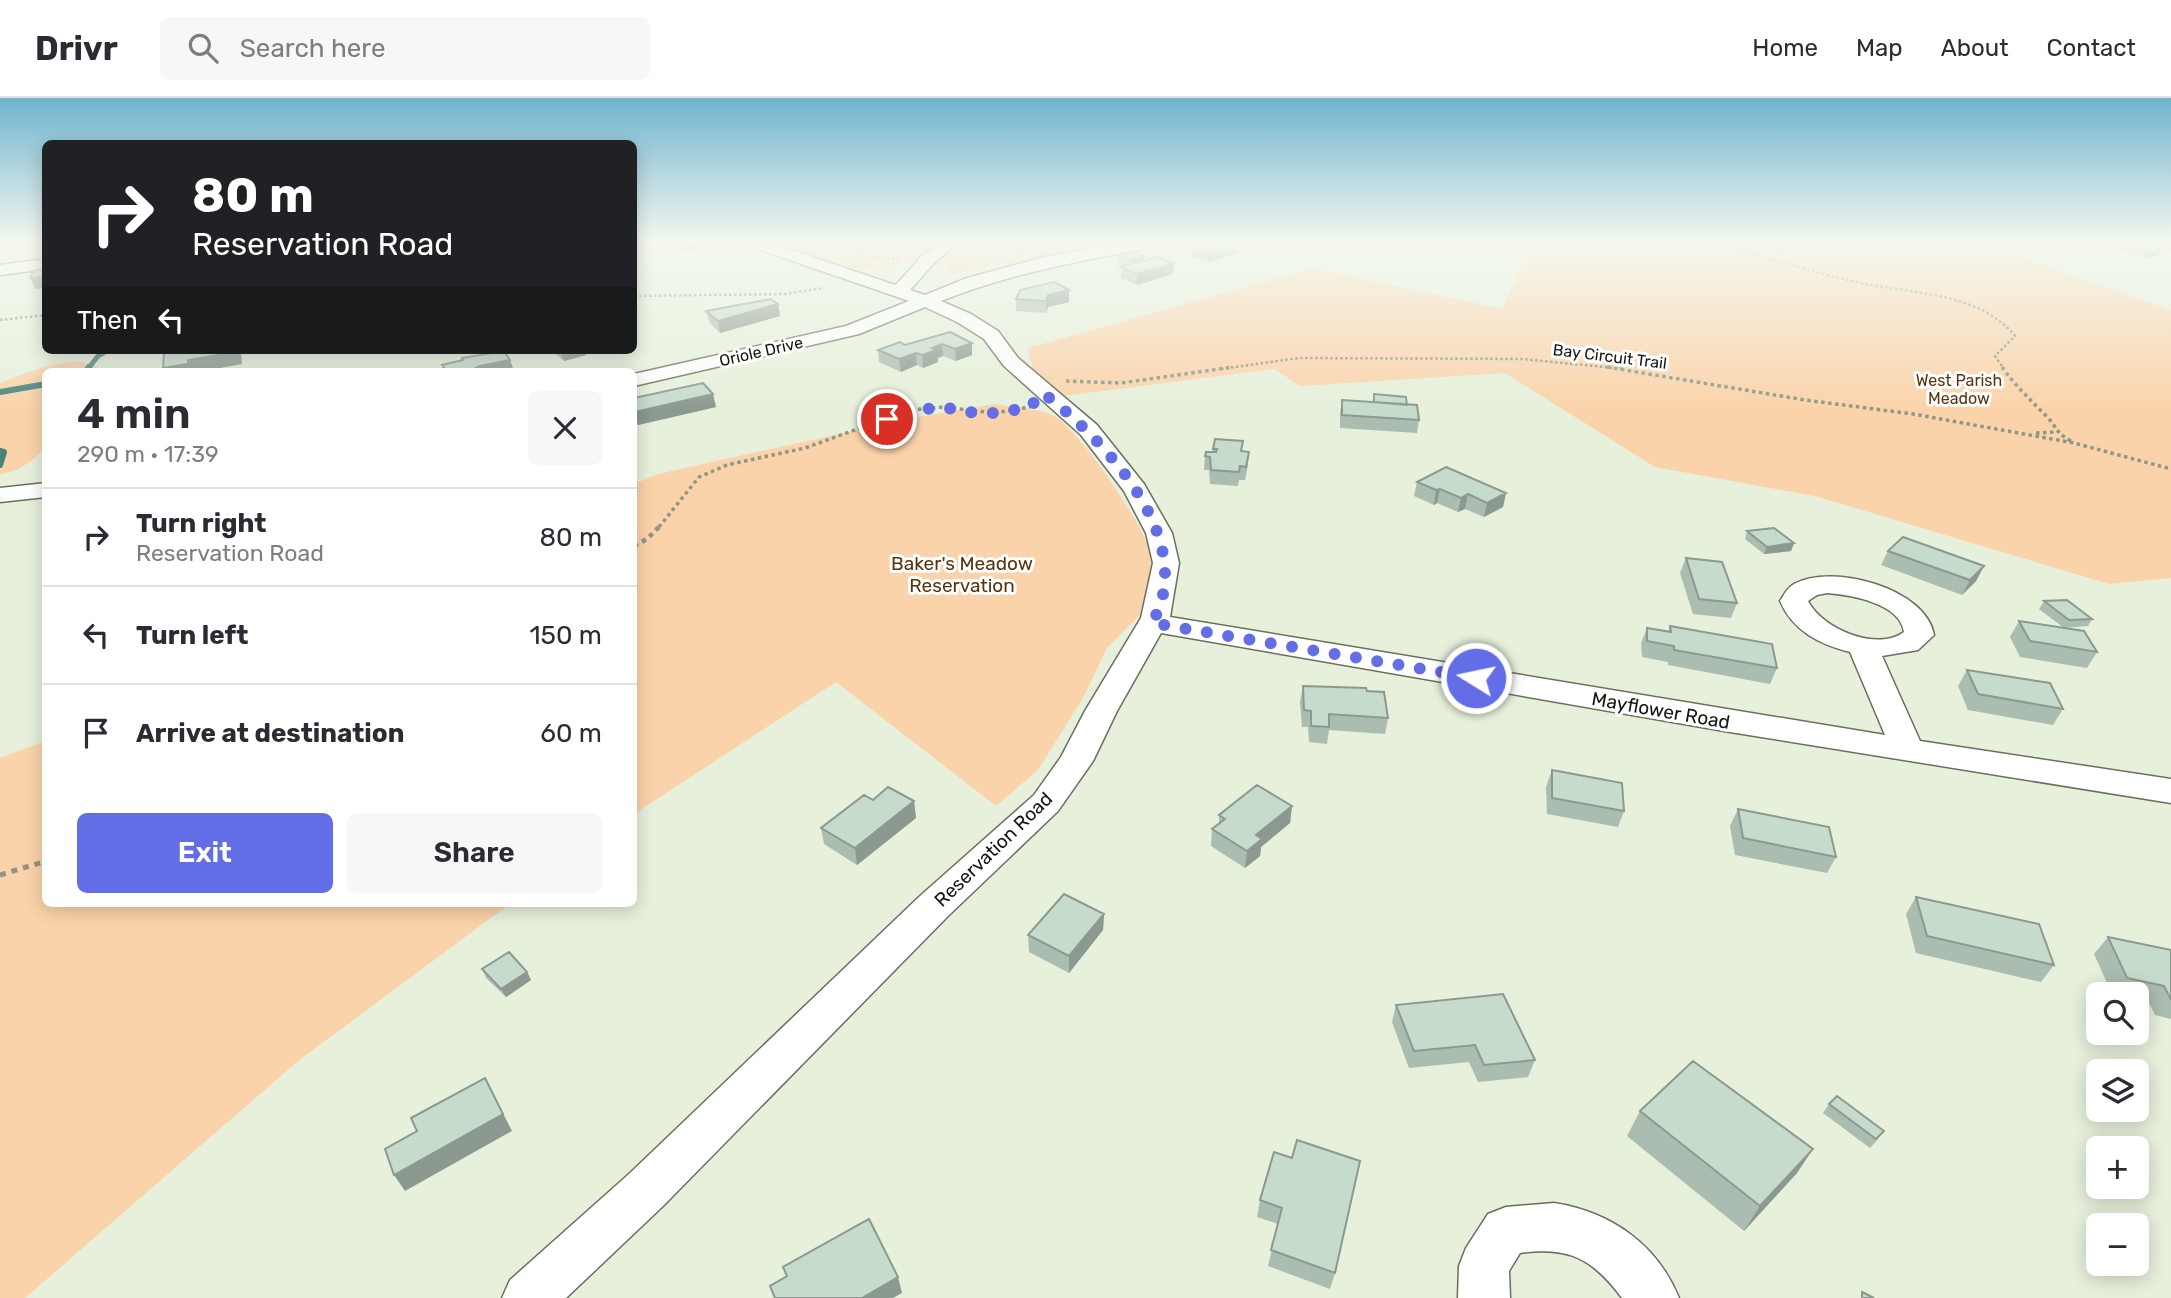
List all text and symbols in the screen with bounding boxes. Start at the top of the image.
search box [160,17,650,80]
text: Drivr [35,29,118,68]
icon: search [184,29,222,67]
text: Search here [240,33,386,64]
text: Home [1752,34,1818,62]
text: Map [1856,34,1903,62]
text: About [1941,34,2009,62]
text: Contact [2047,34,2136,62]
text: 80 m [192,166,314,224]
icon: right [77,168,168,259]
text: Reservation Road [192,225,453,263]
icon: left [152,301,190,339]
text: Then [77,305,138,336]
street label: Oriole Drive [717,333,805,370]
street label: Bay Circuit Trail [1552,340,1668,373]
park label: West Parish Meadow [1916,371,2002,408]
text: 4 min [77,389,191,439]
pin [857,389,917,449]
button: close [528,391,602,465]
icon: arrive [868,400,906,438]
text: 290 m · 17:39 [77,440,219,468]
text: Turn right [136,508,266,539]
icon: right [77,518,115,556]
text: 80 m [539,522,602,553]
text: Reservation Road [136,539,324,567]
park label: Baker's Meadow Reservation [891,552,1033,597]
icon: left [77,616,115,654]
text: Turn left [136,620,248,651]
text: 150 m [529,620,602,651]
position arrow [1439,641,1513,715]
street label: Mayflower Road [1590,687,1732,734]
icon: arrive [77,714,115,752]
text: Arrive at destination [136,718,404,749]
text: 60 m [540,718,602,749]
street label: Reservation Road [930,787,1057,912]
button: Exit [77,813,333,893]
button: Share [347,813,602,893]
map controls [2086,982,2149,1276]
button: search [2086,982,2149,1045]
button: layers [2086,1059,2149,1122]
button: + [2086,1136,2149,1199]
button: − [2086,1213,2149,1276]

